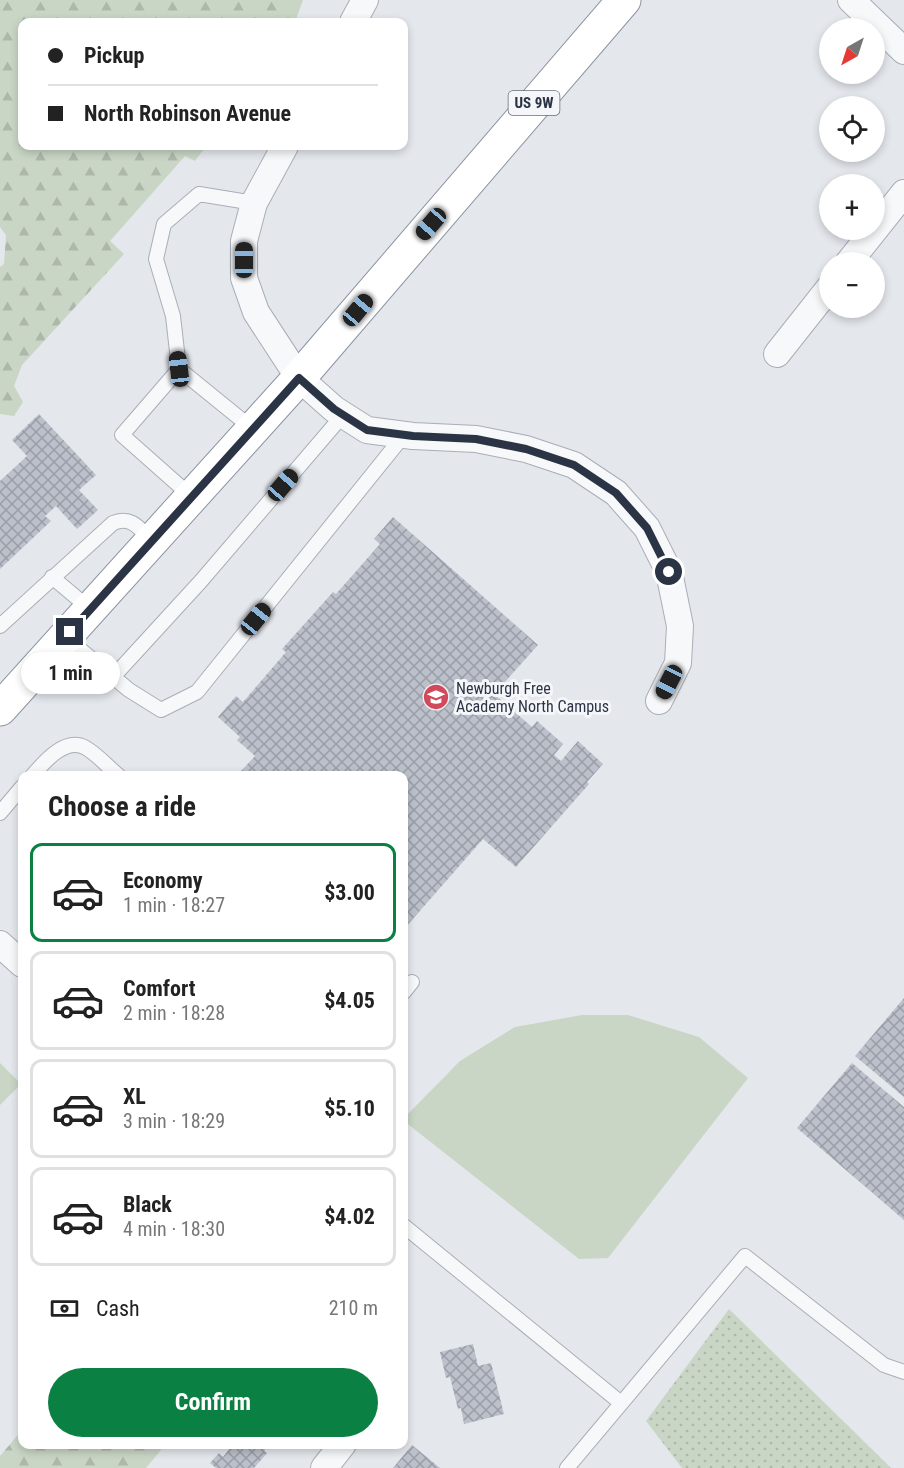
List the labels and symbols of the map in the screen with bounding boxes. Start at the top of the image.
north arrow [819,18,885,84]
road number: US 9W [508,91,560,115]
car [412,205,450,243]
car [235,242,253,278]
car [340,290,376,330]
car [168,350,190,388]
car [264,466,302,504]
route start [655,558,682,585]
car [238,599,274,639]
route end [56,618,83,645]
callout: 1 min [20,653,119,695]
car [653,662,685,702]
place label: Newburgh Free Academy North Campus [456,679,609,716]
school or university icon: Newburgh Free Academy North Campus [421,682,451,712]

